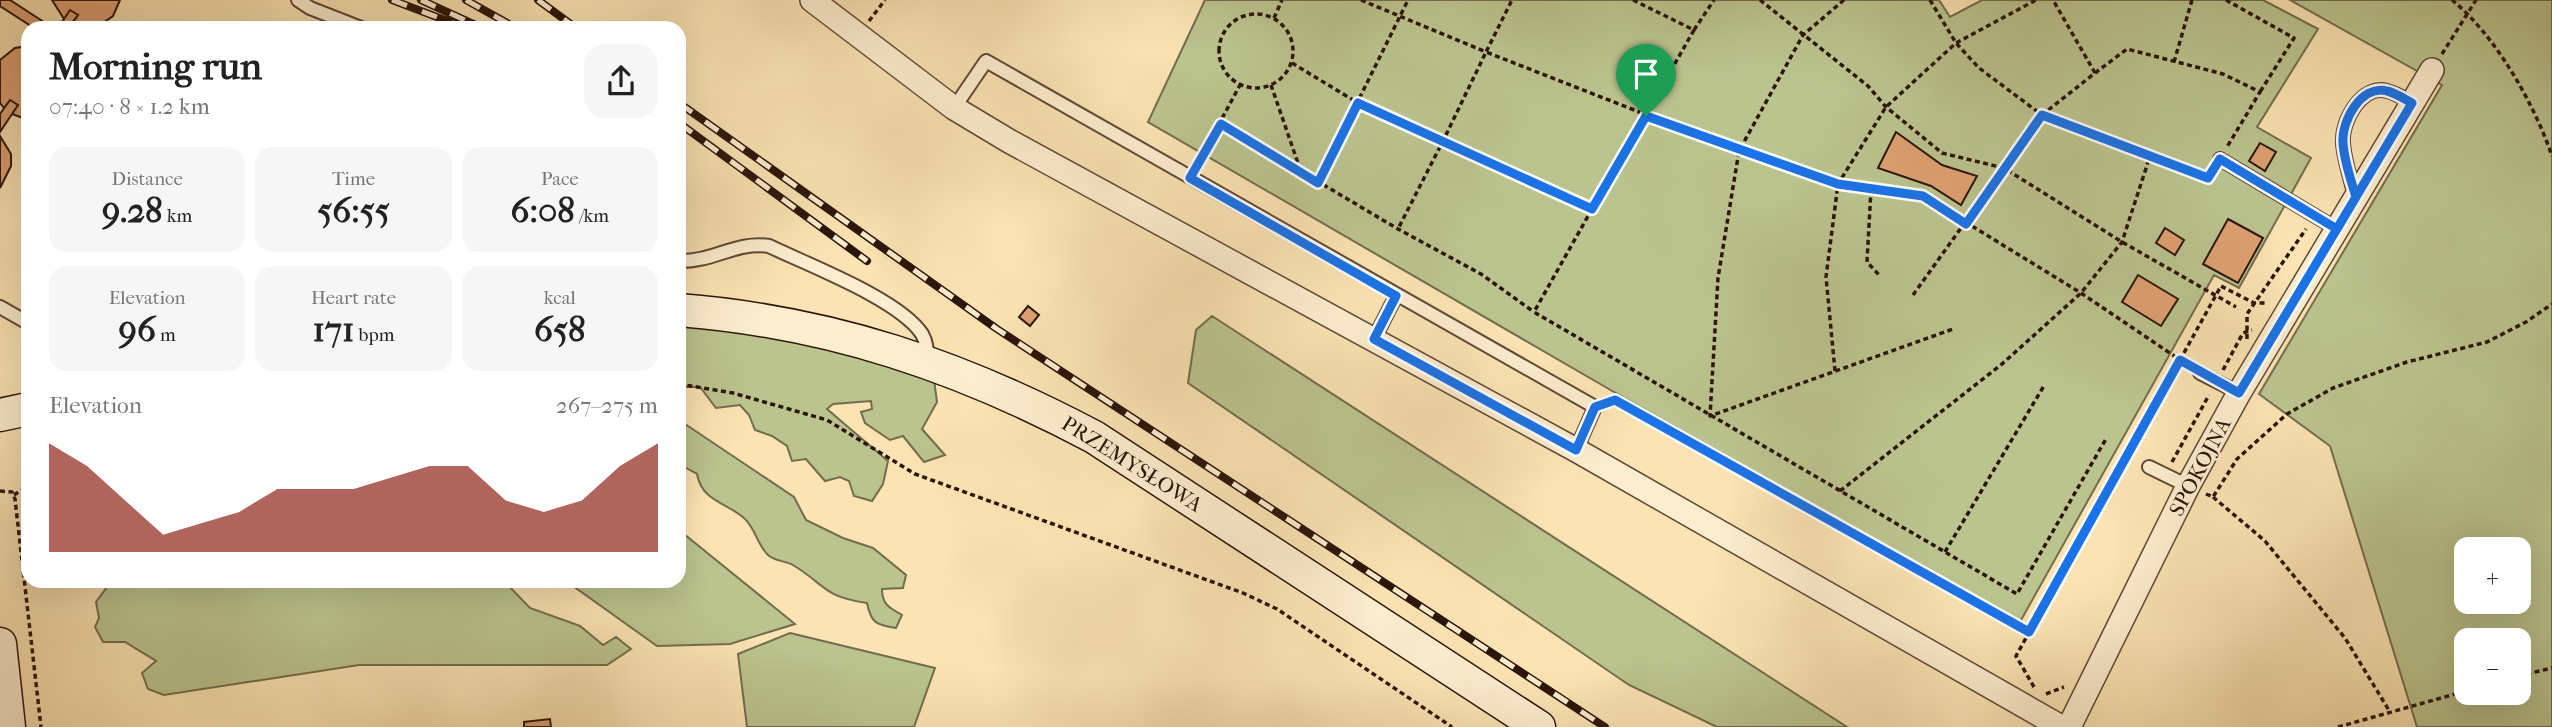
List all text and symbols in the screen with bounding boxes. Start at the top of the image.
text: Morning run [49,44,262,89]
button: share [584,44,658,118]
pin [1616,44,1676,116]
icon: arrive [1627,55,1665,93]
text: 07:40 · 8 × 1.2 km [49,93,210,120]
text: Distance [111,168,183,190]
text: Time [332,168,375,190]
text: Pace [541,168,579,190]
text: 9.28 [102,190,163,231]
text: 56:55 [317,190,390,231]
text: 6:08 [511,190,575,231]
text: km [163,205,192,227]
text: /km [575,205,609,227]
text: Elevation [109,287,186,309]
text: Heart rate [311,287,396,309]
text: kcal [544,287,576,309]
text: 96 [119,309,156,350]
text: 171 [313,309,354,350]
text: 658 [534,309,586,350]
text: m [156,324,176,346]
text: bpm [354,324,394,346]
text: Elevation [49,392,142,419]
text: 267–275 m [556,392,658,419]
street label: PRZEMYSŁOWA [1057,411,1207,517]
street label: SPOKOJNA [2164,413,2236,520]
map controls [2454,537,2531,705]
button: + [2454,537,2531,614]
button: − [2454,628,2531,705]

